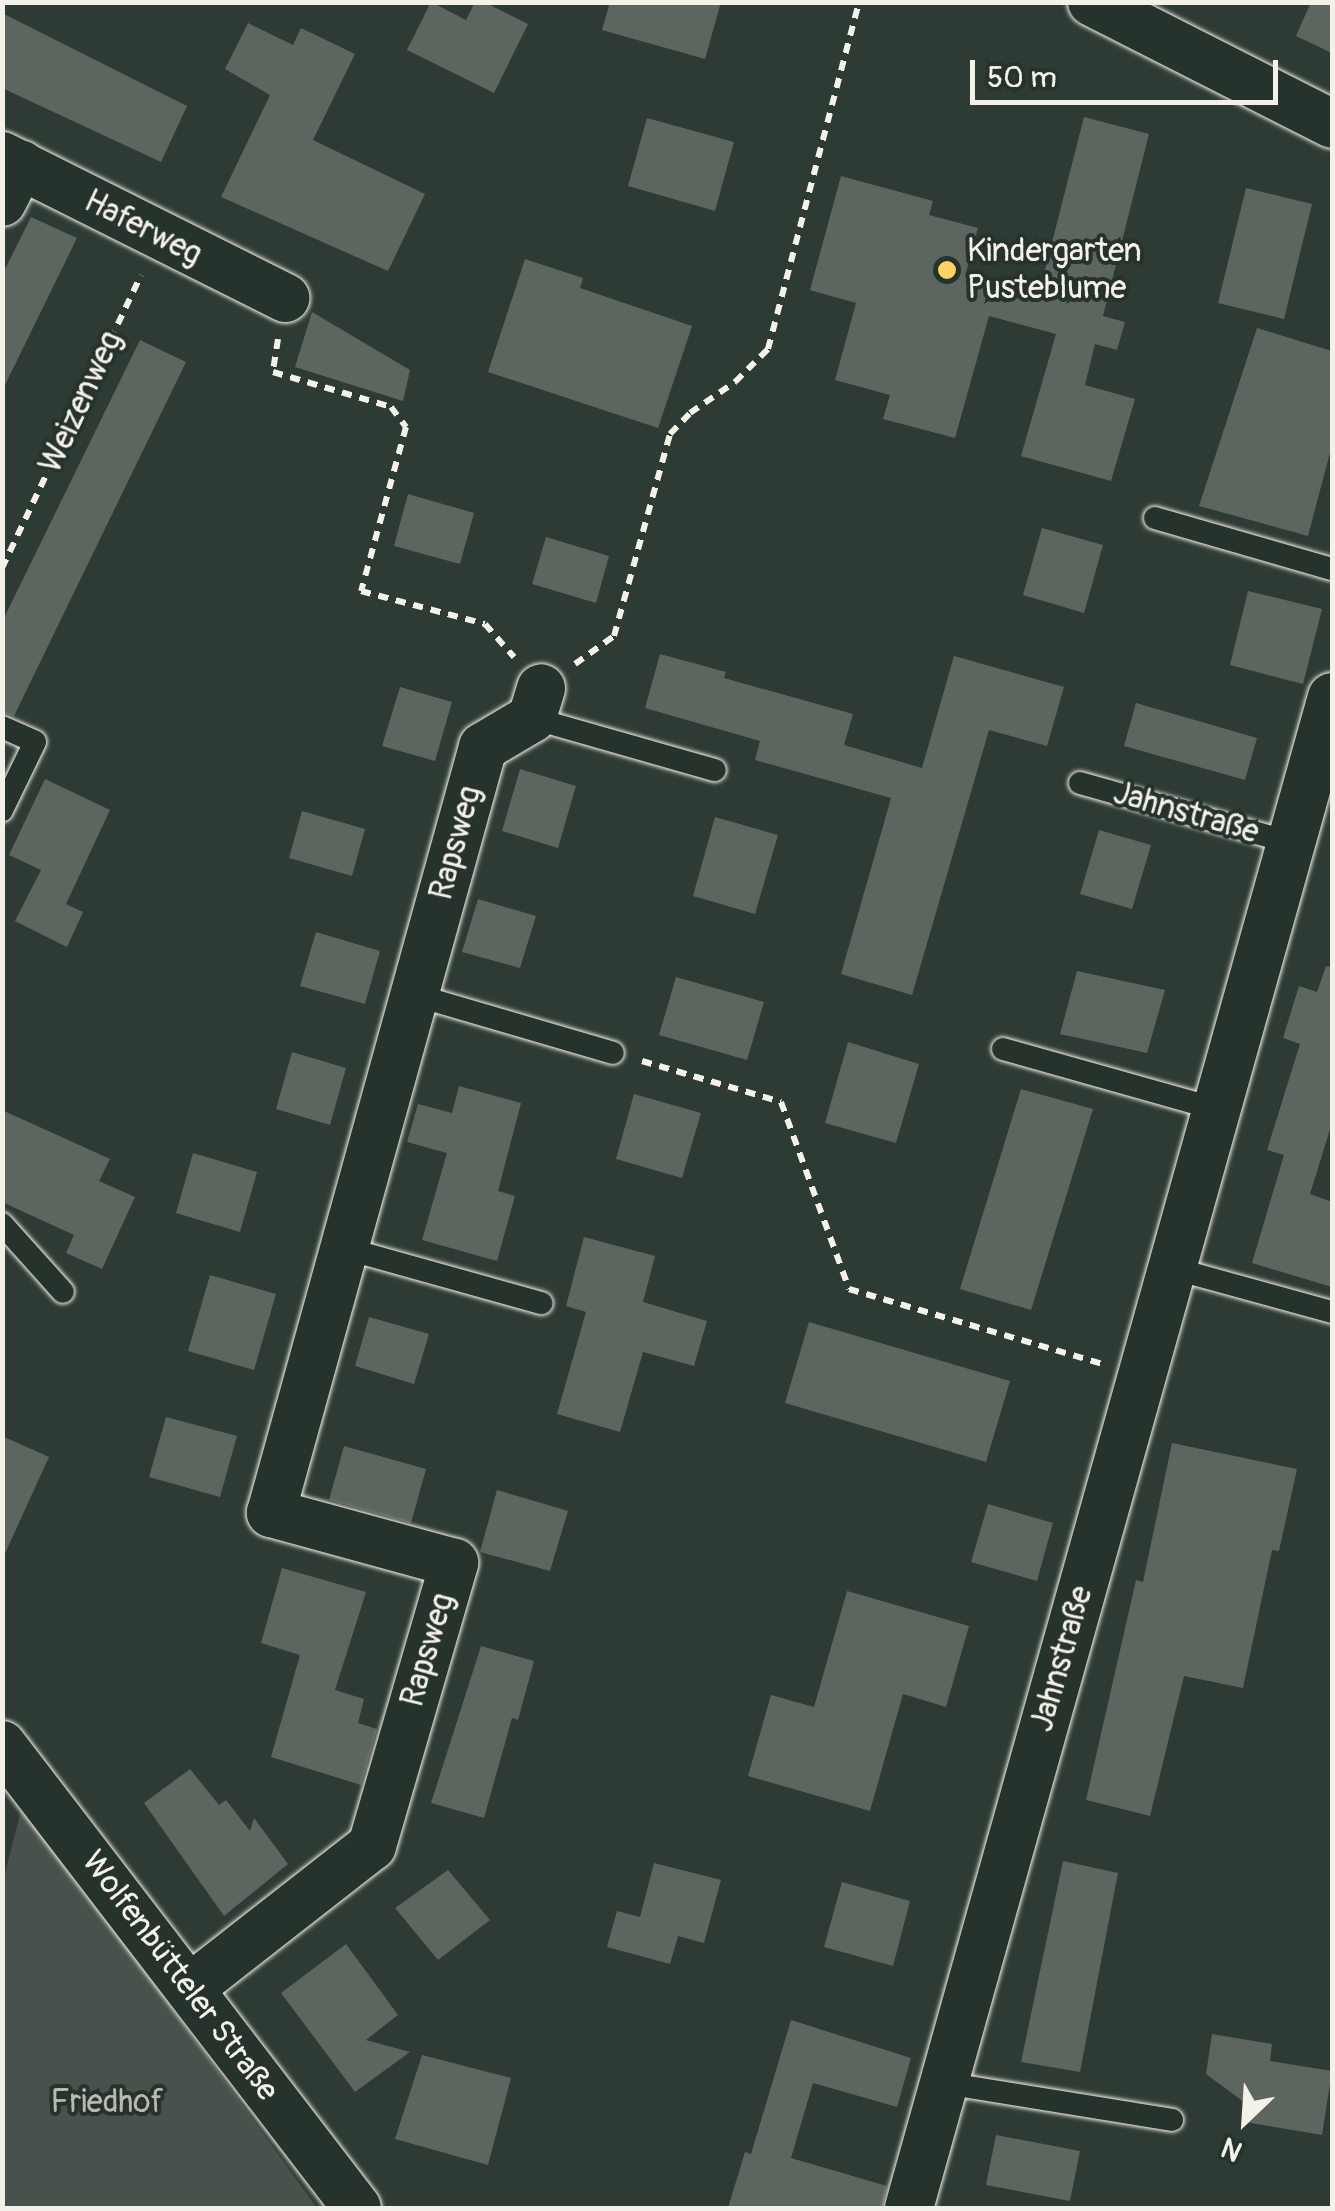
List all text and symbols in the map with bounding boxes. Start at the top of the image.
scale bar [975,40,1282,102]
text: 50 m [987,59,1057,96]
street label: Haferweg [78,182,208,274]
place label: Kindergarten Pusteblume [967,233,1142,308]
marker: Kindergarten Pusteblume [936,259,958,281]
street label: Weizenweg [31,325,131,479]
street label: Jahnstraße [1109,774,1263,852]
street label: Rapsweg [422,782,490,904]
street label: Jahnstraße [1023,1582,1101,1736]
street label: Rapsweg [394,1589,462,1711]
street label: Wolfenbütteler Straße [73,1843,287,2109]
north arrow [1195,2071,1295,2171]
park label: Friedhof [50,2083,164,2121]
text: N [1216,2129,1248,2169]

